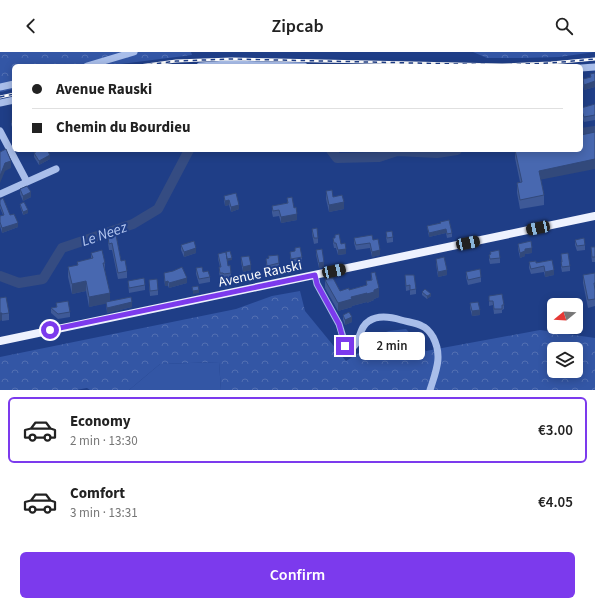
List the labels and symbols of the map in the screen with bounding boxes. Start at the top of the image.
water label: Le Neez [79,217,130,252]
car [525,220,551,236]
car [455,235,481,251]
street label: Avenue Rauski [217,255,304,293]
car [321,263,347,279]
north arrow [547,298,583,334]
route start [41,321,59,339]
callout: 2 min [359,332,425,360]
route end [336,337,354,355]

